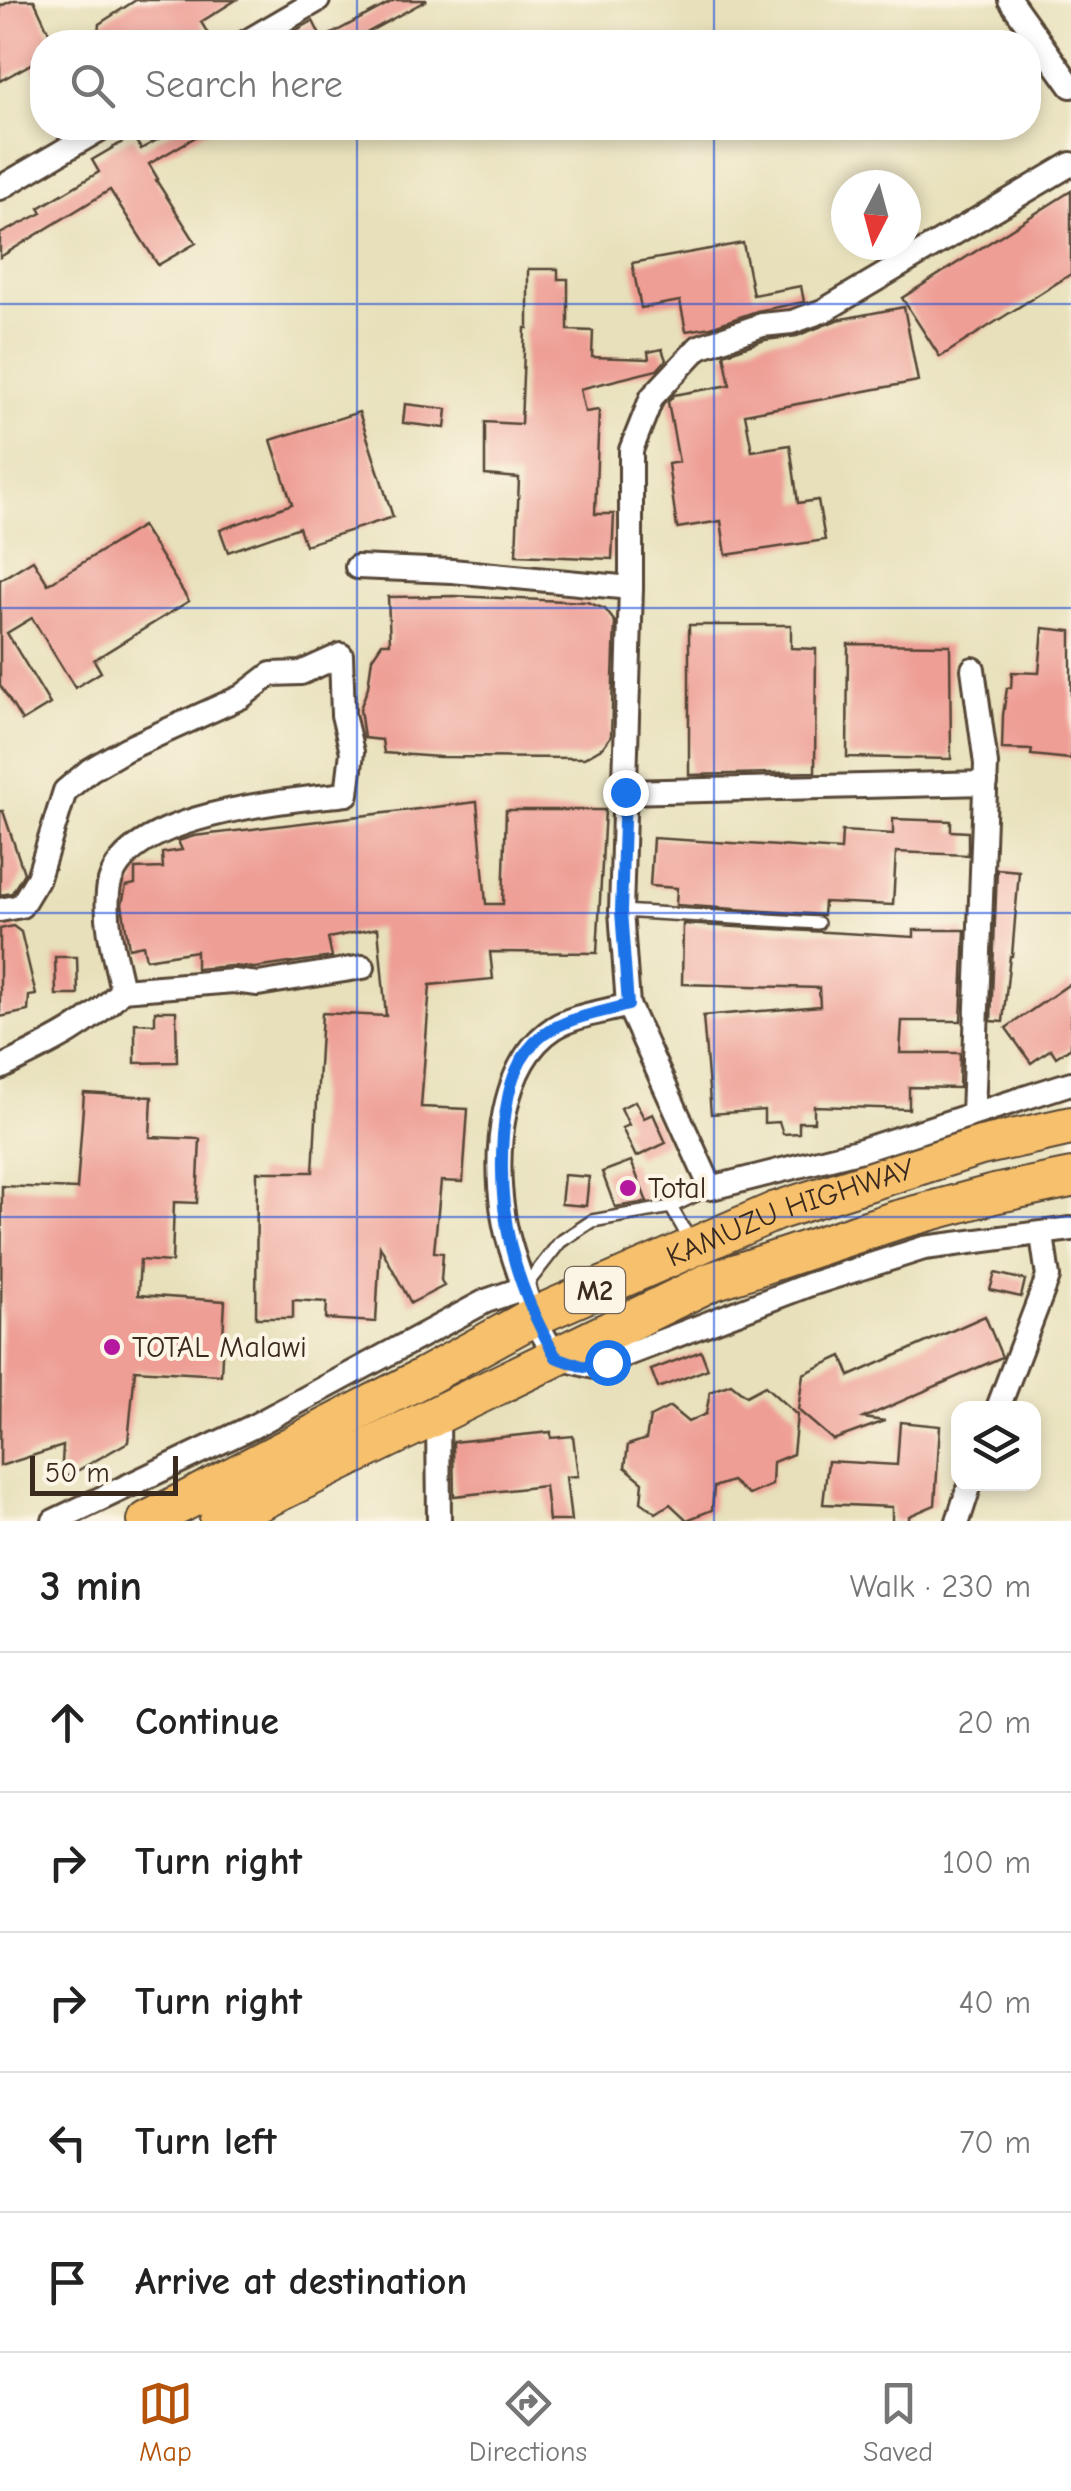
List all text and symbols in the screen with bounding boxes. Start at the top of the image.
search box [30,30,1041,140]
icon: search [65,58,120,113]
text: Search here [145,63,343,107]
north arrow [831,170,921,260]
route end [603,770,649,816]
street label: KAMUZU HIGHWAY [661,1151,919,1275]
place label: Total [648,1171,706,1206]
marker: Total [617,1177,639,1199]
road number: M2 [565,1267,625,1313]
place label: TOTAL Malawi [132,1330,307,1365]
marker: TOTAL Malawi [101,1336,123,1358]
route start [585,1340,631,1386]
map controls [951,1401,1041,1491]
button: layers [951,1401,1041,1491]
scale bar [30,1451,178,1496]
text: 50 m [45,1457,110,1489]
text: 3 min [40,1562,142,1611]
text: Walk · 230 m [850,1568,1031,1605]
icon: ahead [40,1695,95,1750]
text: Continue [135,1700,279,1744]
text: 20 m [958,1704,1031,1741]
icon: right [40,1835,95,1890]
text: Turn right [135,1840,302,1884]
text: 100 m [942,1844,1031,1881]
icon: right [40,1975,95,2030]
text: Turn right [135,1980,302,2024]
text: 40 m [959,1984,1031,2021]
icon: left [40,2115,95,2170]
text: Turn left [135,2120,276,2164]
text: 70 m [959,2124,1031,2161]
icon: arrive [40,2255,95,2310]
text: Arrive at destination [135,2260,467,2304]
tab: Map [138,2376,193,2468]
tab: Directions [469,2376,587,2468]
tab: Saved [863,2376,933,2468]

